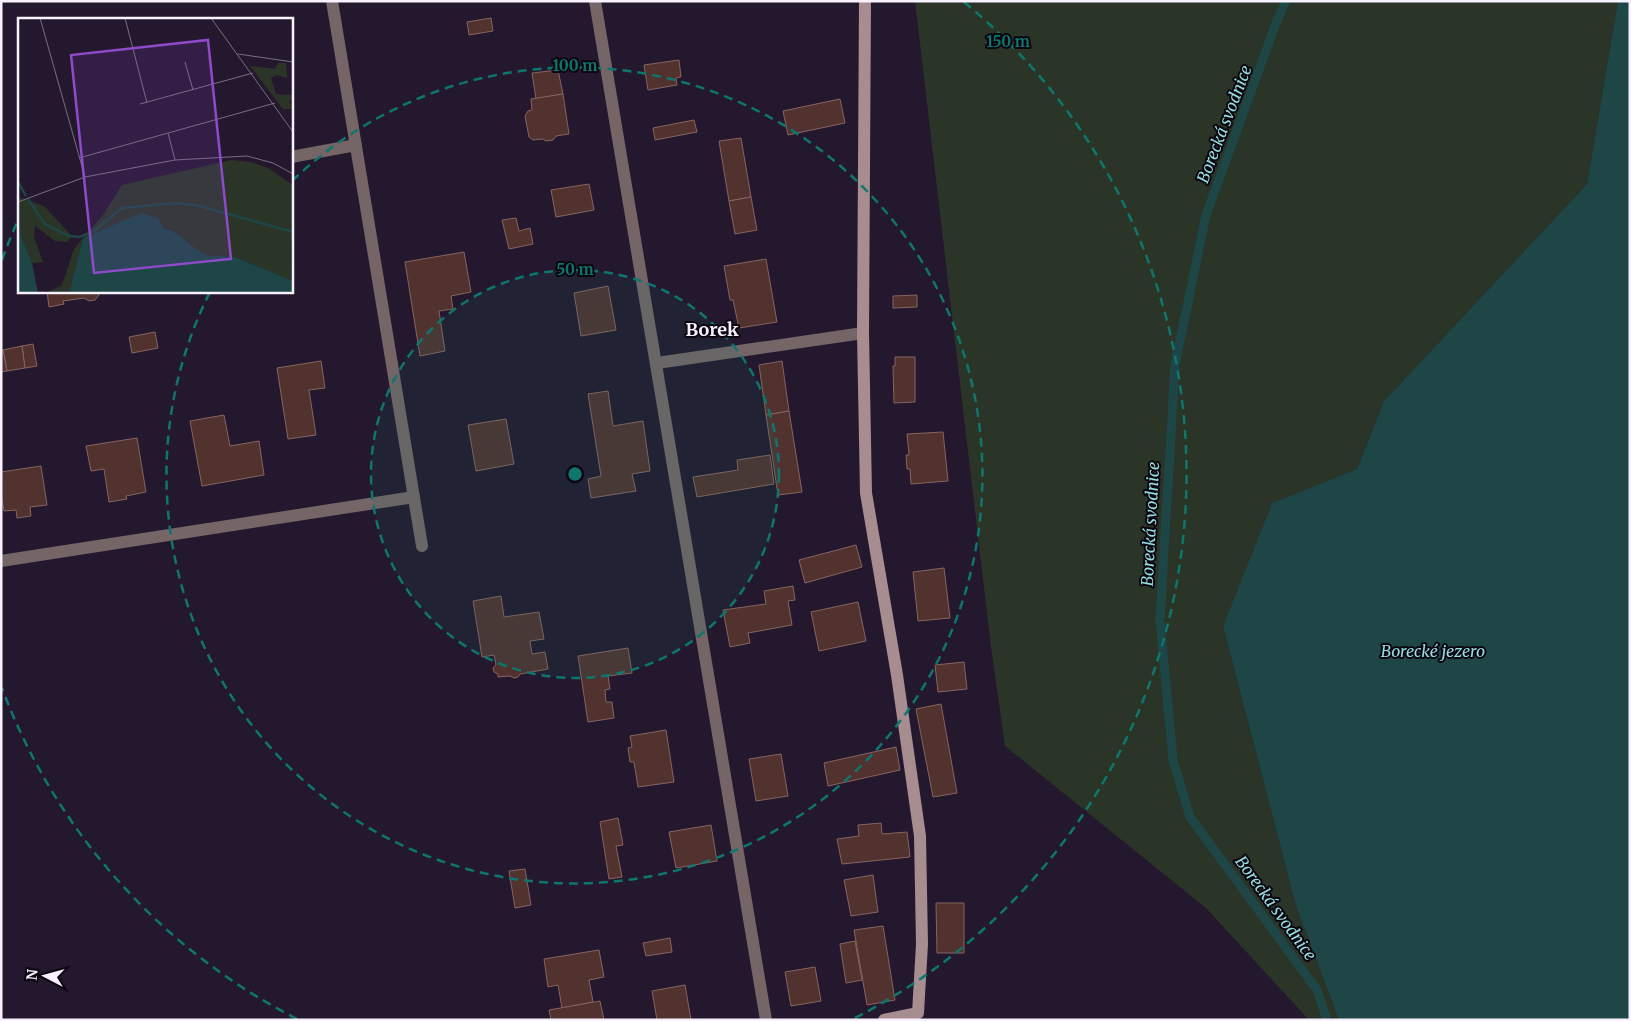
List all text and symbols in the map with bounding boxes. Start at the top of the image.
inset map [18,18,292,292]
text: 150 m [986,32,1030,51]
text: 100 m [553,56,597,75]
water label: Borecká svodnice [1192,62,1256,186]
text: 50 m [556,260,594,279]
district label: Borek [685,318,739,341]
water label: Borecká svodnice [1137,461,1163,587]
centre of rings [566,465,584,483]
water label: Borecké jezero [1381,641,1485,661]
water label: Borecká svodnice [1231,852,1321,964]
north arrow [20,951,70,1001]
text: N [23,968,42,981]

